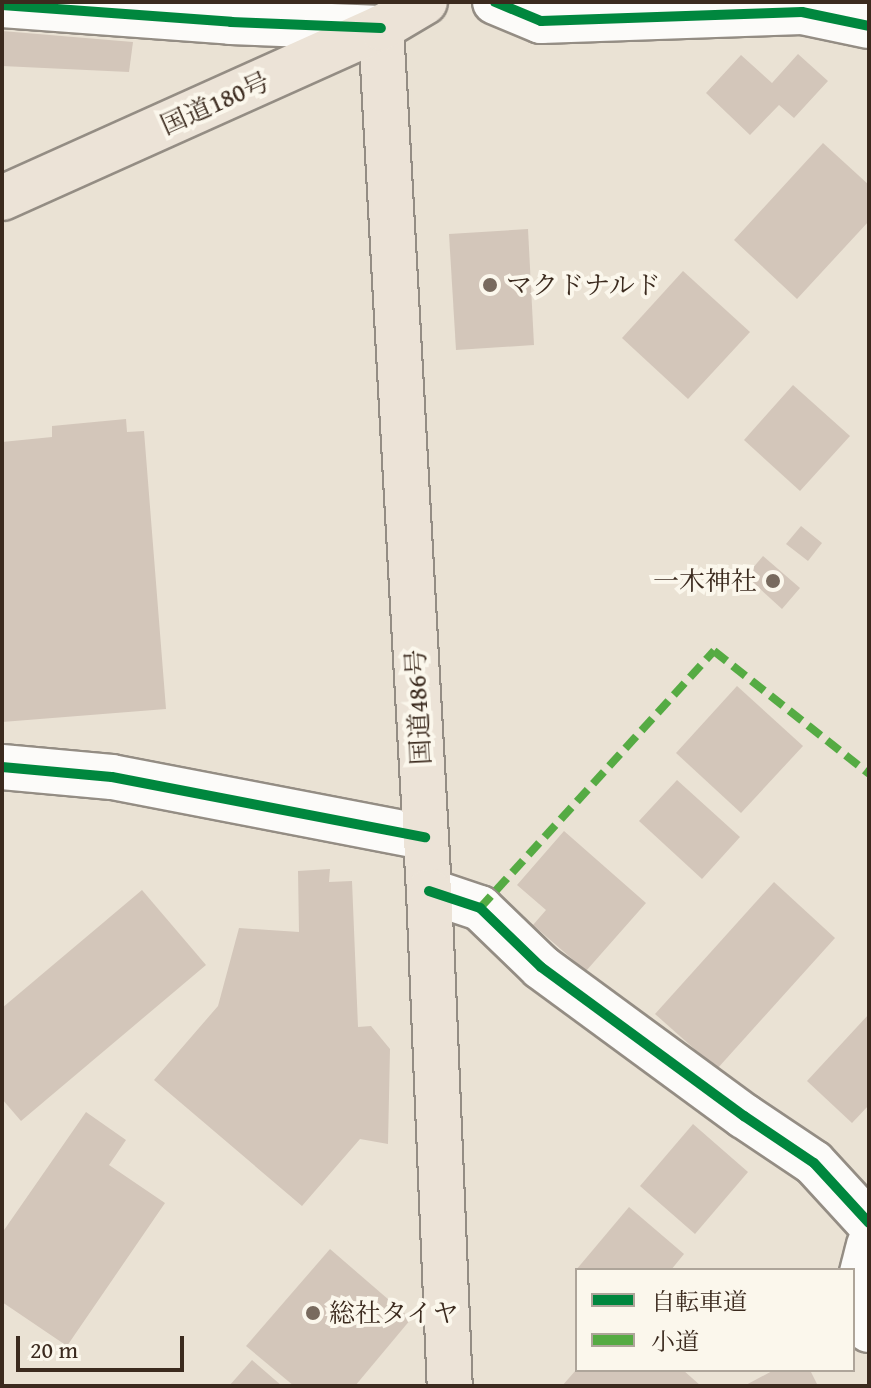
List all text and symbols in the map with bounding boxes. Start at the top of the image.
street label: 国道180号 [156,65,274,141]
place label: マクドナルド [506,269,662,301]
marker: マクドナルド [481,276,499,294]
place label: 一木神社 [653,565,757,597]
marker: 一木神社 [764,572,782,590]
street label: 国道486号 [399,648,437,766]
legend [575,1268,855,1372]
text: 自転車道 [651,1284,747,1319]
place label: 総社タイヤ [329,1297,459,1329]
marker: 総社タイヤ [304,1304,322,1322]
scale bar [20,1320,188,1370]
text: 小道 [651,1324,699,1359]
text: 20 m [30,1332,78,1367]

